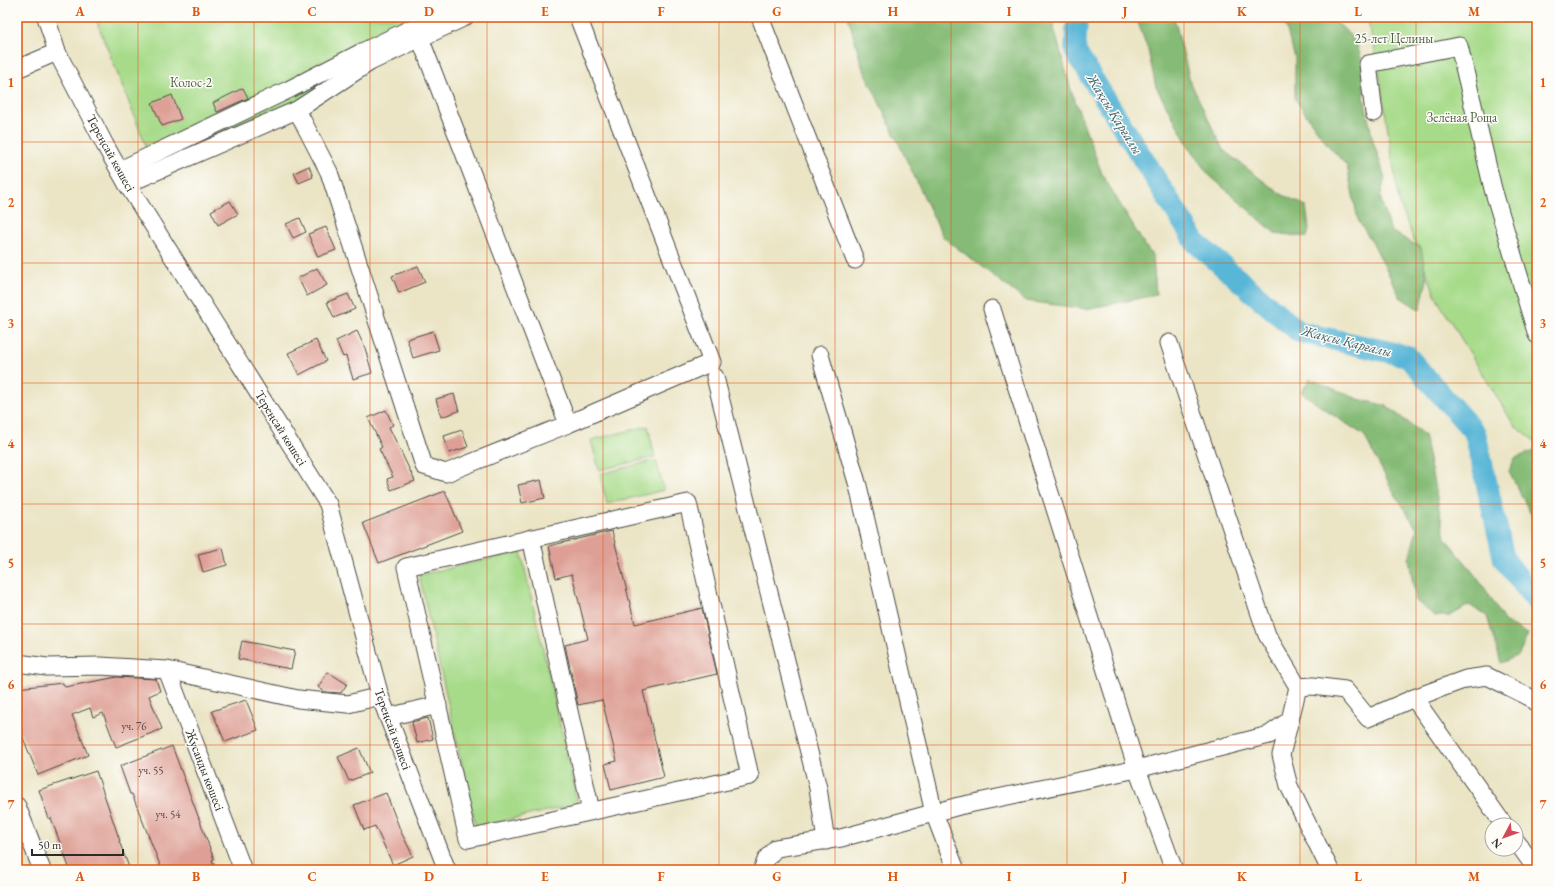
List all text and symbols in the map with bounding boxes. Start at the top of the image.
text: A [74,3,85,20]
text: B [192,3,200,20]
text: C [307,3,317,20]
text: D [424,3,434,20]
text: E [541,3,549,20]
text: F [657,3,665,20]
text: G [772,3,782,20]
text: H [888,3,899,20]
text: I [1007,3,1012,20]
text: J [1121,3,1128,20]
text: K [1237,3,1248,20]
text: L [1354,3,1362,20]
text: M [1468,3,1480,20]
park label: 25-лет Целины [1355,30,1433,47]
water label: Жақсы Қарғалы [1083,70,1147,158]
text: 1 [8,74,15,91]
park label: Колос-2 [170,74,213,91]
text: 1 [1540,74,1547,91]
park label: Зелёная Роща [1427,109,1498,126]
street label: Тереңсай көшесі [83,111,139,195]
text: 2 [8,194,15,211]
text: 2 [1540,194,1547,211]
text: 3 [8,315,15,332]
text: 3 [1540,315,1547,332]
water label: Жақсы Қарғалы [1299,321,1394,361]
street label: Тереңсай көшесі [251,387,311,469]
text: 4 [8,435,15,452]
text: 4 [1540,435,1547,452]
text: 5 [8,555,14,572]
text: 5 [1540,555,1546,572]
text: 6 [8,676,15,693]
text: 6 [1540,676,1547,693]
street label: Тереңсай көшесі [370,686,416,772]
house number: уч. 76 [121,719,147,733]
street label: Жусанды көшесі [181,726,228,813]
house number: уч. 55 [138,763,164,777]
text: 7 [8,796,15,813]
text: 7 [1540,796,1547,813]
house number: уч. 54 [155,807,181,821]
north arrow [1484,817,1524,857]
scale bar [32,831,123,857]
text: N [1488,836,1505,852]
text: 50 m [38,837,62,853]
text: A [74,868,85,885]
text: B [192,868,200,885]
text: C [307,868,317,885]
text: D [424,868,434,885]
text: E [541,868,549,885]
text: F [657,868,665,885]
text: G [772,868,782,885]
text: H [888,868,899,885]
text: I [1007,868,1012,885]
text: J [1121,868,1128,885]
text: K [1237,868,1248,885]
text: L [1354,868,1362,885]
text: M [1468,868,1480,885]

